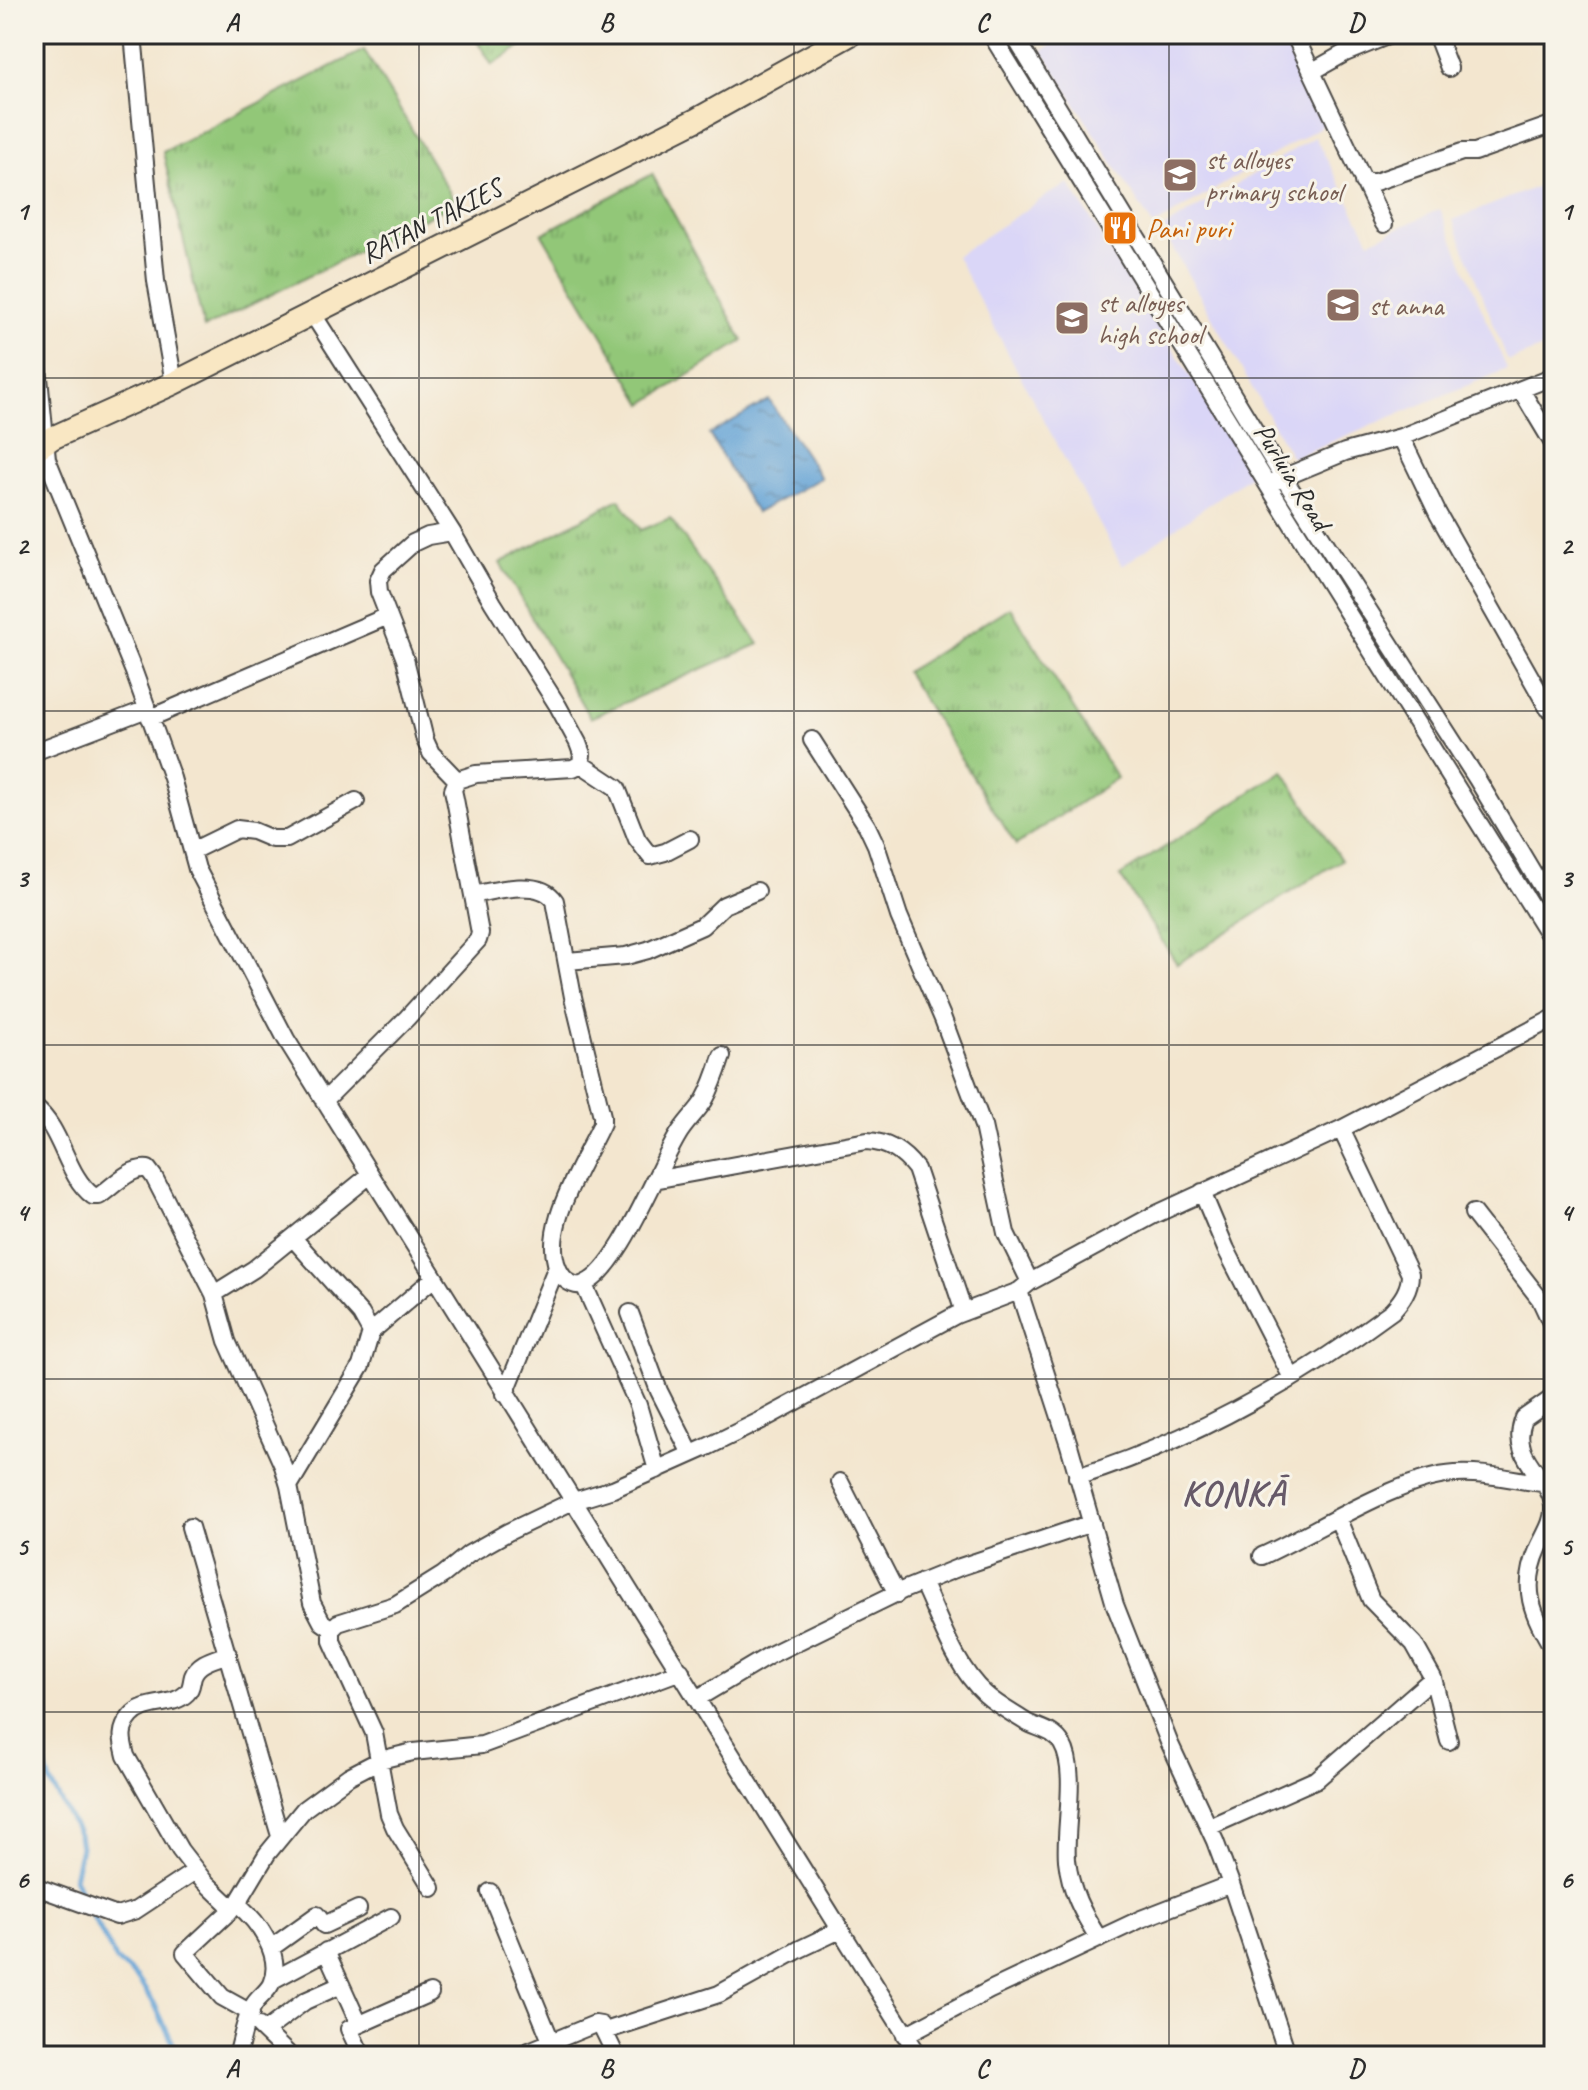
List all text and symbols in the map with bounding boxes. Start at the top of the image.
text: A [225,6,240,39]
text: B [599,6,615,39]
text: C [976,6,992,39]
text: D [1348,6,1366,39]
place label: st alloyes primary school [1206,142,1347,209]
school or university icon: st alloyes primary school [1161,156,1199,194]
street label: RATAN TAKIES [355,168,512,271]
text: 1 [16,195,31,228]
text: 1 [1560,195,1575,228]
restaurant icon: Pani puri [1101,209,1139,247]
place label: Pani puri [1146,211,1235,246]
place label: st alloyes high school [1098,285,1208,352]
school or university icon: st anna [1324,286,1362,324]
place label: st anna [1369,288,1445,323]
school or university icon: st alloyes high school [1053,299,1091,337]
street label: Purluia Road [1246,417,1341,539]
text: 2 [16,529,30,562]
text: 2 [1560,529,1574,562]
text: 3 [16,862,30,895]
text: 3 [1560,862,1574,895]
text: 4 [16,1196,31,1229]
text: 4 [1560,1196,1575,1229]
district label: KONKĀ [1182,1470,1290,1516]
text: 5 [16,1530,30,1563]
text: 5 [1560,1530,1574,1563]
text: 6 [16,1863,30,1896]
text: 6 [1560,1863,1574,1896]
text: A [225,2052,240,2085]
text: B [599,2052,615,2085]
text: C [976,2052,992,2085]
text: D [1348,2052,1366,2085]

